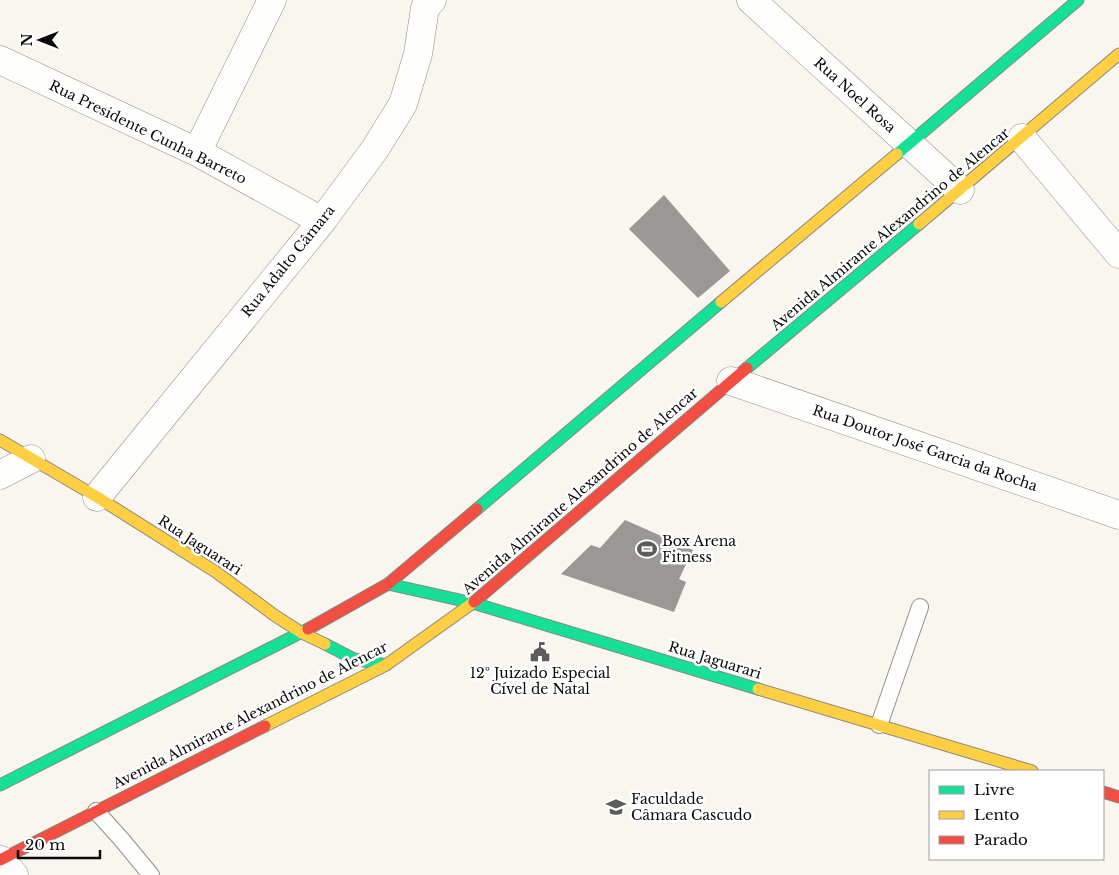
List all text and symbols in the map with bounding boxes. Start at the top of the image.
north arrow [15,15,65,65]
text: N [18,33,36,47]
street label: Rua Noel Rosa [810,53,900,137]
street label: Rua Presidente Cunha Barreto [46,76,250,188]
street label: Avenida Almirante Alexandrino de Alencar [766,124,1013,335]
street label: Rua Adalto Câmara [237,201,339,320]
street label: Avenida Almirante Alexandrino de Alencar [458,384,702,599]
street label: Rua Doutor José Garcia da Rocha [810,401,1040,495]
street label: Rua Jaguarari [155,511,245,579]
place label: Box Arena Fitness [662,532,736,566]
sports icon: Box Arena Fitness [636,538,658,560]
street label: Avenida Almirante Alexandrino de Alencar [109,637,391,793]
street label: Rua Jaguarari [666,637,764,683]
public building icon: 12º Juizado Especial Cível de Natal [529,641,551,663]
place label: 12º Juizado Especial Cível de Natal [470,664,611,698]
legend [929,770,1104,860]
text: Livre [974,780,1015,799]
place label: Faculdade Câmara Cascudo [631,790,752,824]
school or university icon: Faculdade Câmara Cascudo [605,796,627,818]
text: Lento [974,805,1020,824]
scale bar [18,828,100,860]
text: Parado [974,830,1028,849]
text: 20 m [25,835,65,854]

